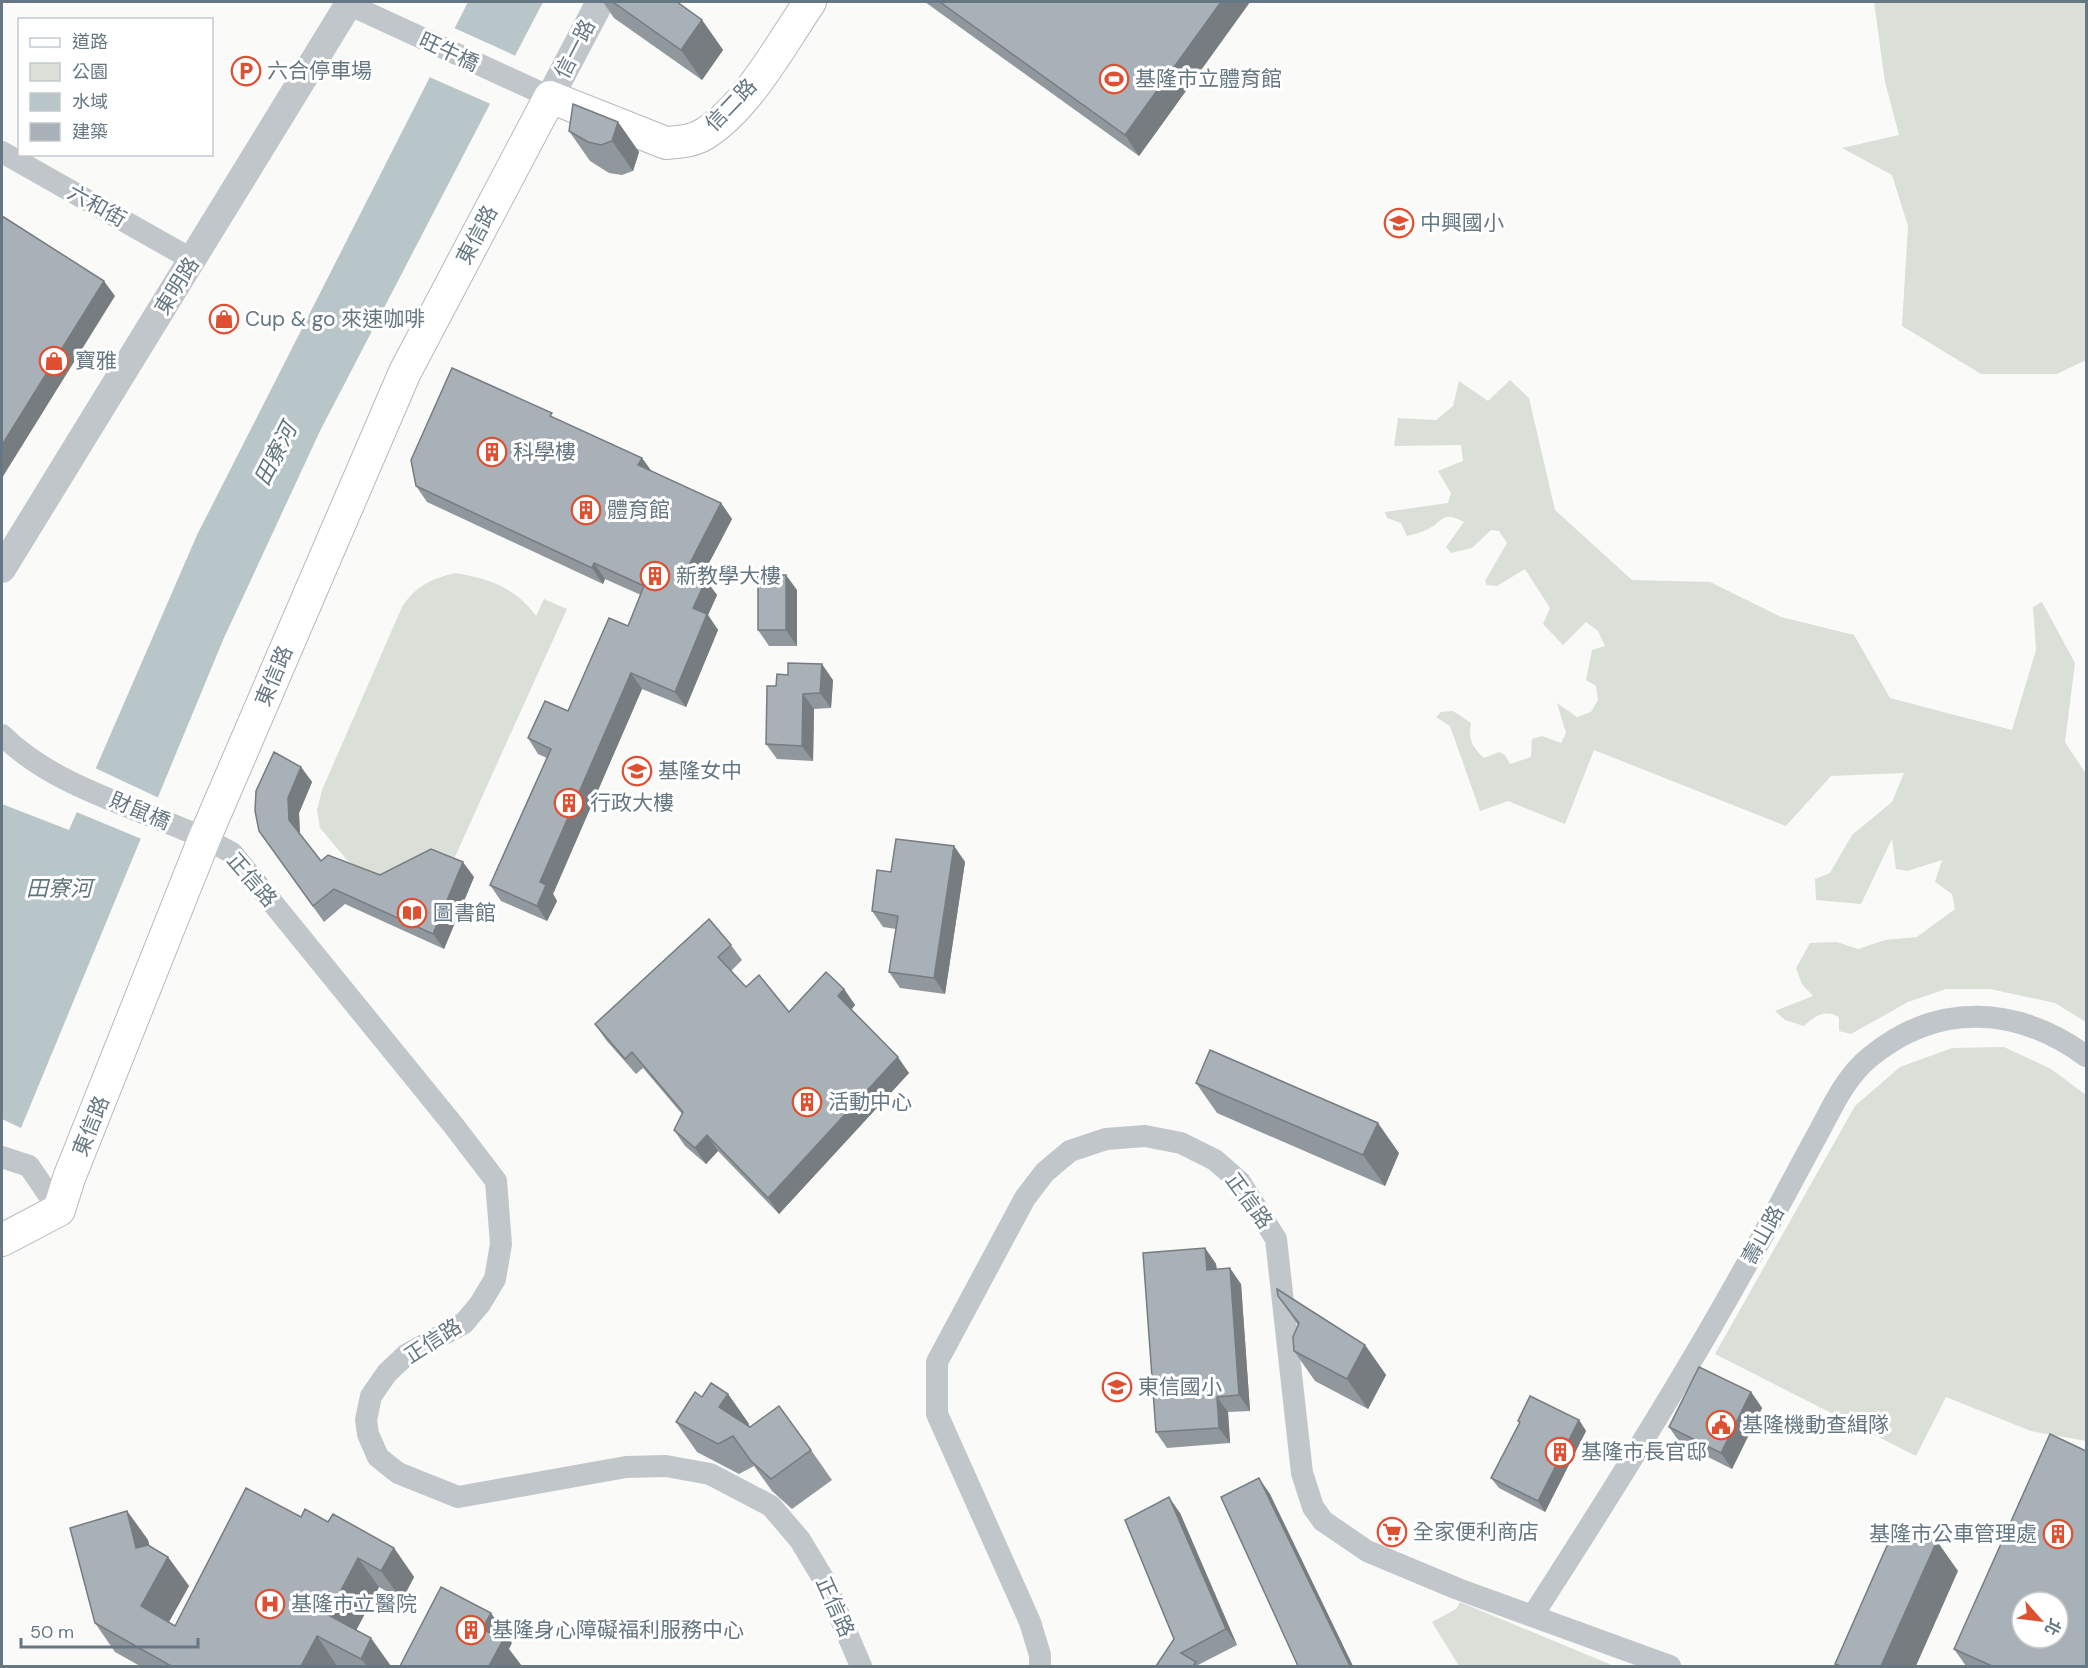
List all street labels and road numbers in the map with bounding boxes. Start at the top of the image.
street label: 信一路 [548,15,602,83]
street label: 旺牛橋 [415,26,483,78]
street label: 信二路 [699,73,763,137]
street label: 六和街 [63,178,131,234]
street label: 東信路 [450,201,504,269]
street label: 東明路 [148,252,206,320]
street label: 東信路 [249,642,299,710]
street label: 財鼠橋 [106,786,174,836]
street label: 正信路 [221,847,283,913]
street label: 東信路 [66,1092,116,1160]
street label: 正信路 [1219,1167,1279,1235]
street label: 壽山路 [1735,1201,1791,1269]
street label: 正信路 [399,1312,467,1370]
street label: 正信路 [809,1573,861,1641]

